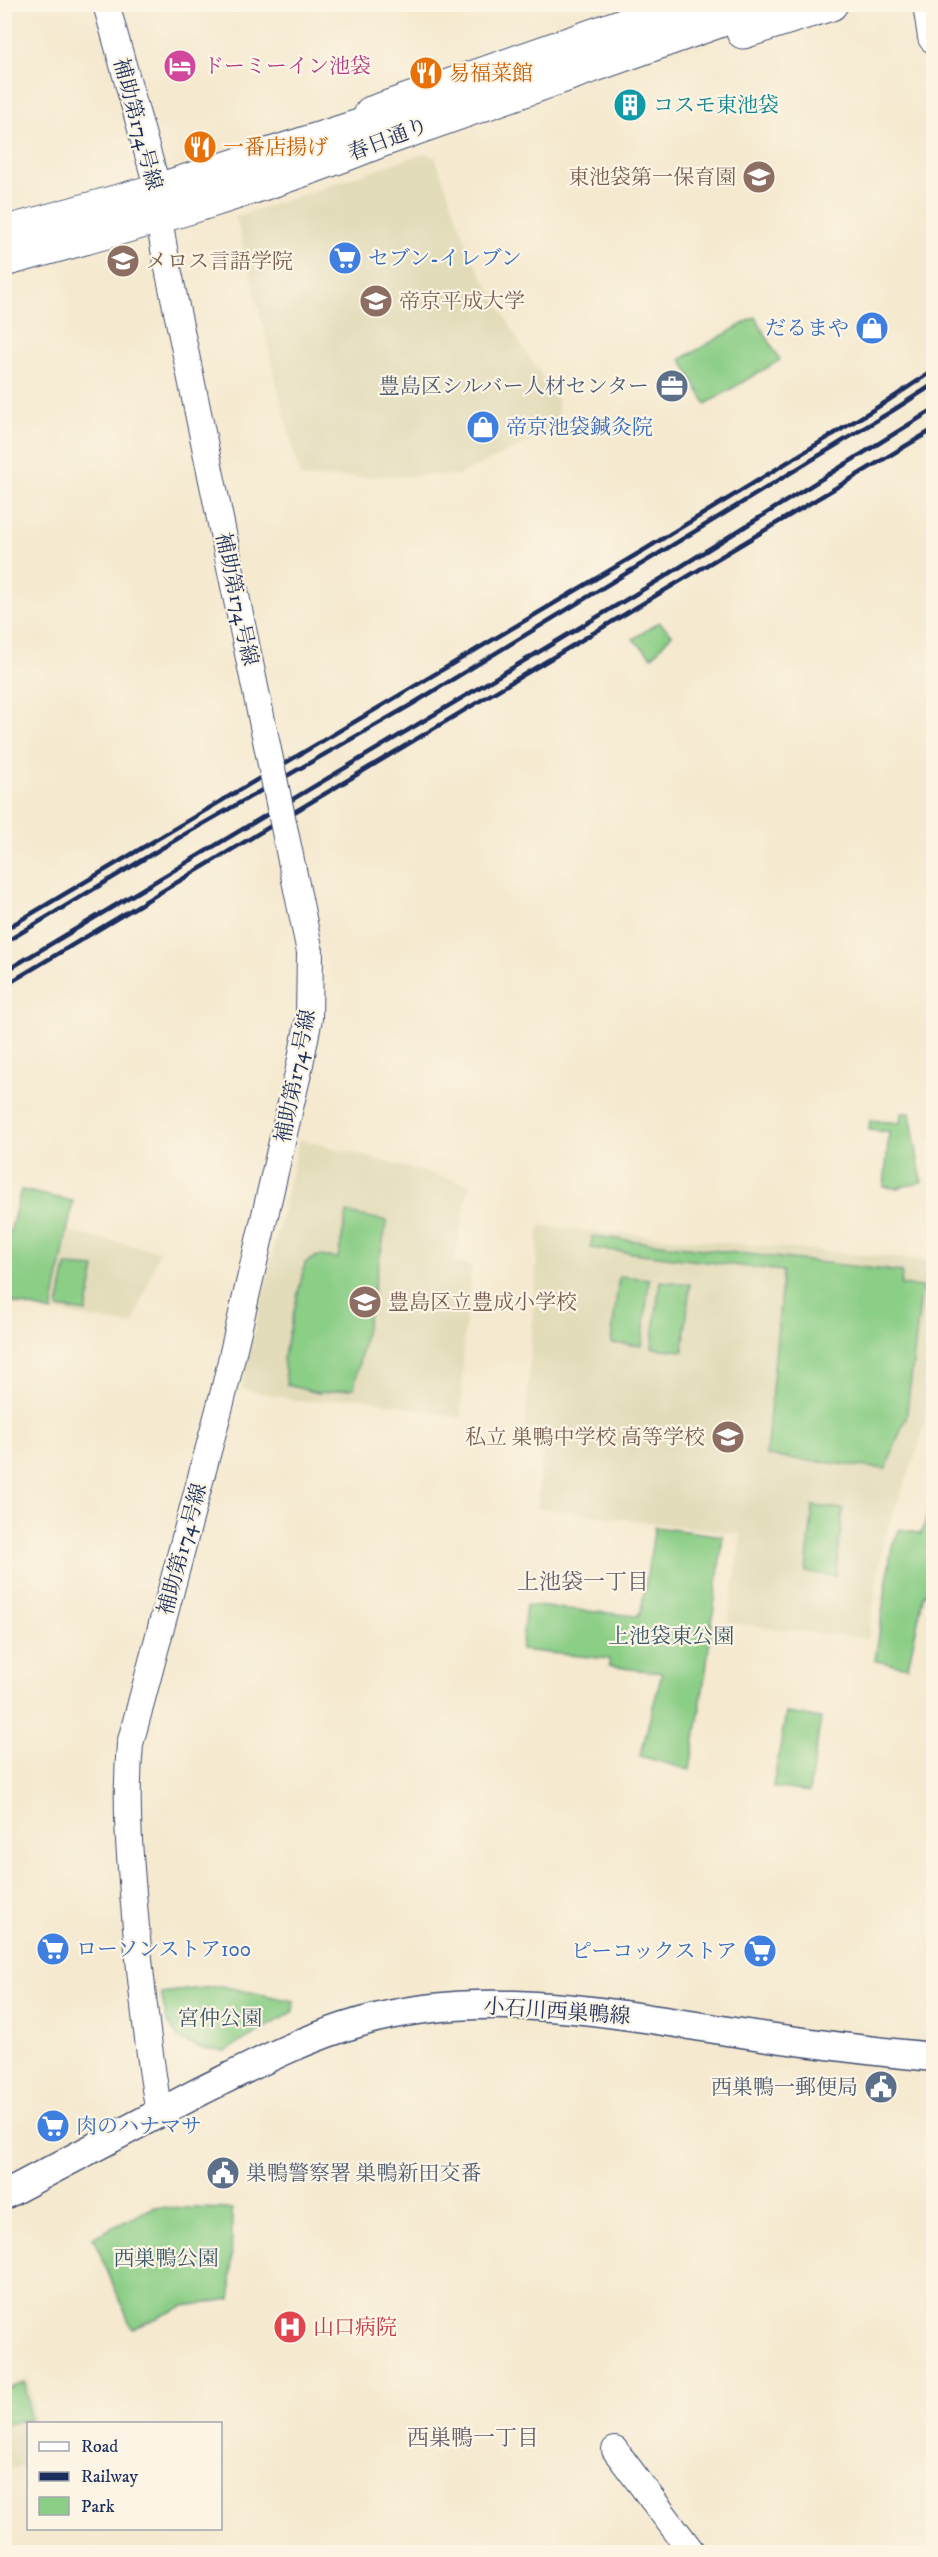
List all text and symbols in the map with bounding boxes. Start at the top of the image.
hotel icon: ドーミーイン池袋 [162,48,198,84]
place label: ドーミーイン池袋 [203,54,371,80]
street label: 補助第174号線 [107,55,167,193]
restaurant icon: 易福菜館 [408,55,444,91]
place label: 易福菜館 [449,61,533,87]
building icon: コスモ東池袋 [612,87,648,123]
place label: コスモ東池袋 [653,93,779,119]
street label: 春日通り [344,113,432,167]
restaurant icon: 一番店揚げ [182,129,218,165]
place label: 一番店揚げ [223,135,328,161]
school or university icon: 東池袋第一保育園 [741,159,777,195]
place label: 東池袋第一保育園 [568,165,736,191]
supermarket icon: セブン-イレブン [327,240,363,276]
school or university icon: メロス言語学院 [105,243,141,279]
place label: セブン-イレブン [368,246,522,272]
place label: メロス言語学院 [146,249,293,275]
school or university icon: 帝京平成大学 [358,283,394,319]
place label: 帝京平成大学 [399,289,525,315]
shop icon: だるまや [854,310,890,346]
place label: だるまや [765,316,849,342]
office icon: 豊島区シルバー人材センター [654,368,690,404]
place label: 豊島区シルバー人材センター [379,374,649,400]
shop icon: 帝京池袋鍼灸院 [465,409,501,445]
place label: 帝京池袋鍼灸院 [506,415,653,441]
street label: 補助第174号線 [209,530,263,668]
street label: 補助第174号線 [270,1007,322,1145]
school or university icon: 豊島区立豊成小学校 [347,1284,383,1320]
place label: 豊島区立豊成小学校 [388,1290,577,1316]
school or university icon: 私立 巣鴨中学校 高等学校 [710,1419,746,1455]
place label: 私立 巣鴨中学校 高等学校 [465,1425,705,1451]
street label: 補助第174号線 [153,1480,213,1618]
district label: 上池袋一丁目 [517,1569,649,1596]
park label: 上池袋東公園 [608,1624,734,1650]
supermarket icon: ローソンストア100 [35,1931,71,1967]
supermarket icon: ピーコックストア [742,1933,778,1969]
place label: ローソンストア100 [76,1937,251,1963]
place label: ピーコックストア [571,1939,737,1965]
street label: 小石川西巣鴨線 [483,1994,631,2030]
park label: 宮仲公園 [178,2006,262,2032]
public building icon: 西巣鴨一郵便局 [863,2069,899,2105]
place label: 西巣鴨一郵便局 [711,2075,858,2101]
supermarket icon: 肉のハナマサ [35,2108,71,2144]
place label: 肉のハナマサ [76,2114,202,2140]
public building icon: 巣鴨警察署 巣鴨新田交番 [205,2155,241,2191]
place label: 巣鴨警察署 巣鴨新田交番 [246,2161,482,2187]
park label: 西巣鴨公園 [114,2246,219,2272]
hospital icon: 山口病院 [272,2309,308,2345]
place label: 山口病院 [313,2315,397,2341]
legend [27,2422,222,2530]
district label: 西巣鴨一丁目 [407,2425,539,2452]
text: Road [81,2436,118,2458]
text: Railway [81,2466,139,2488]
text: Park [81,2496,115,2518]

